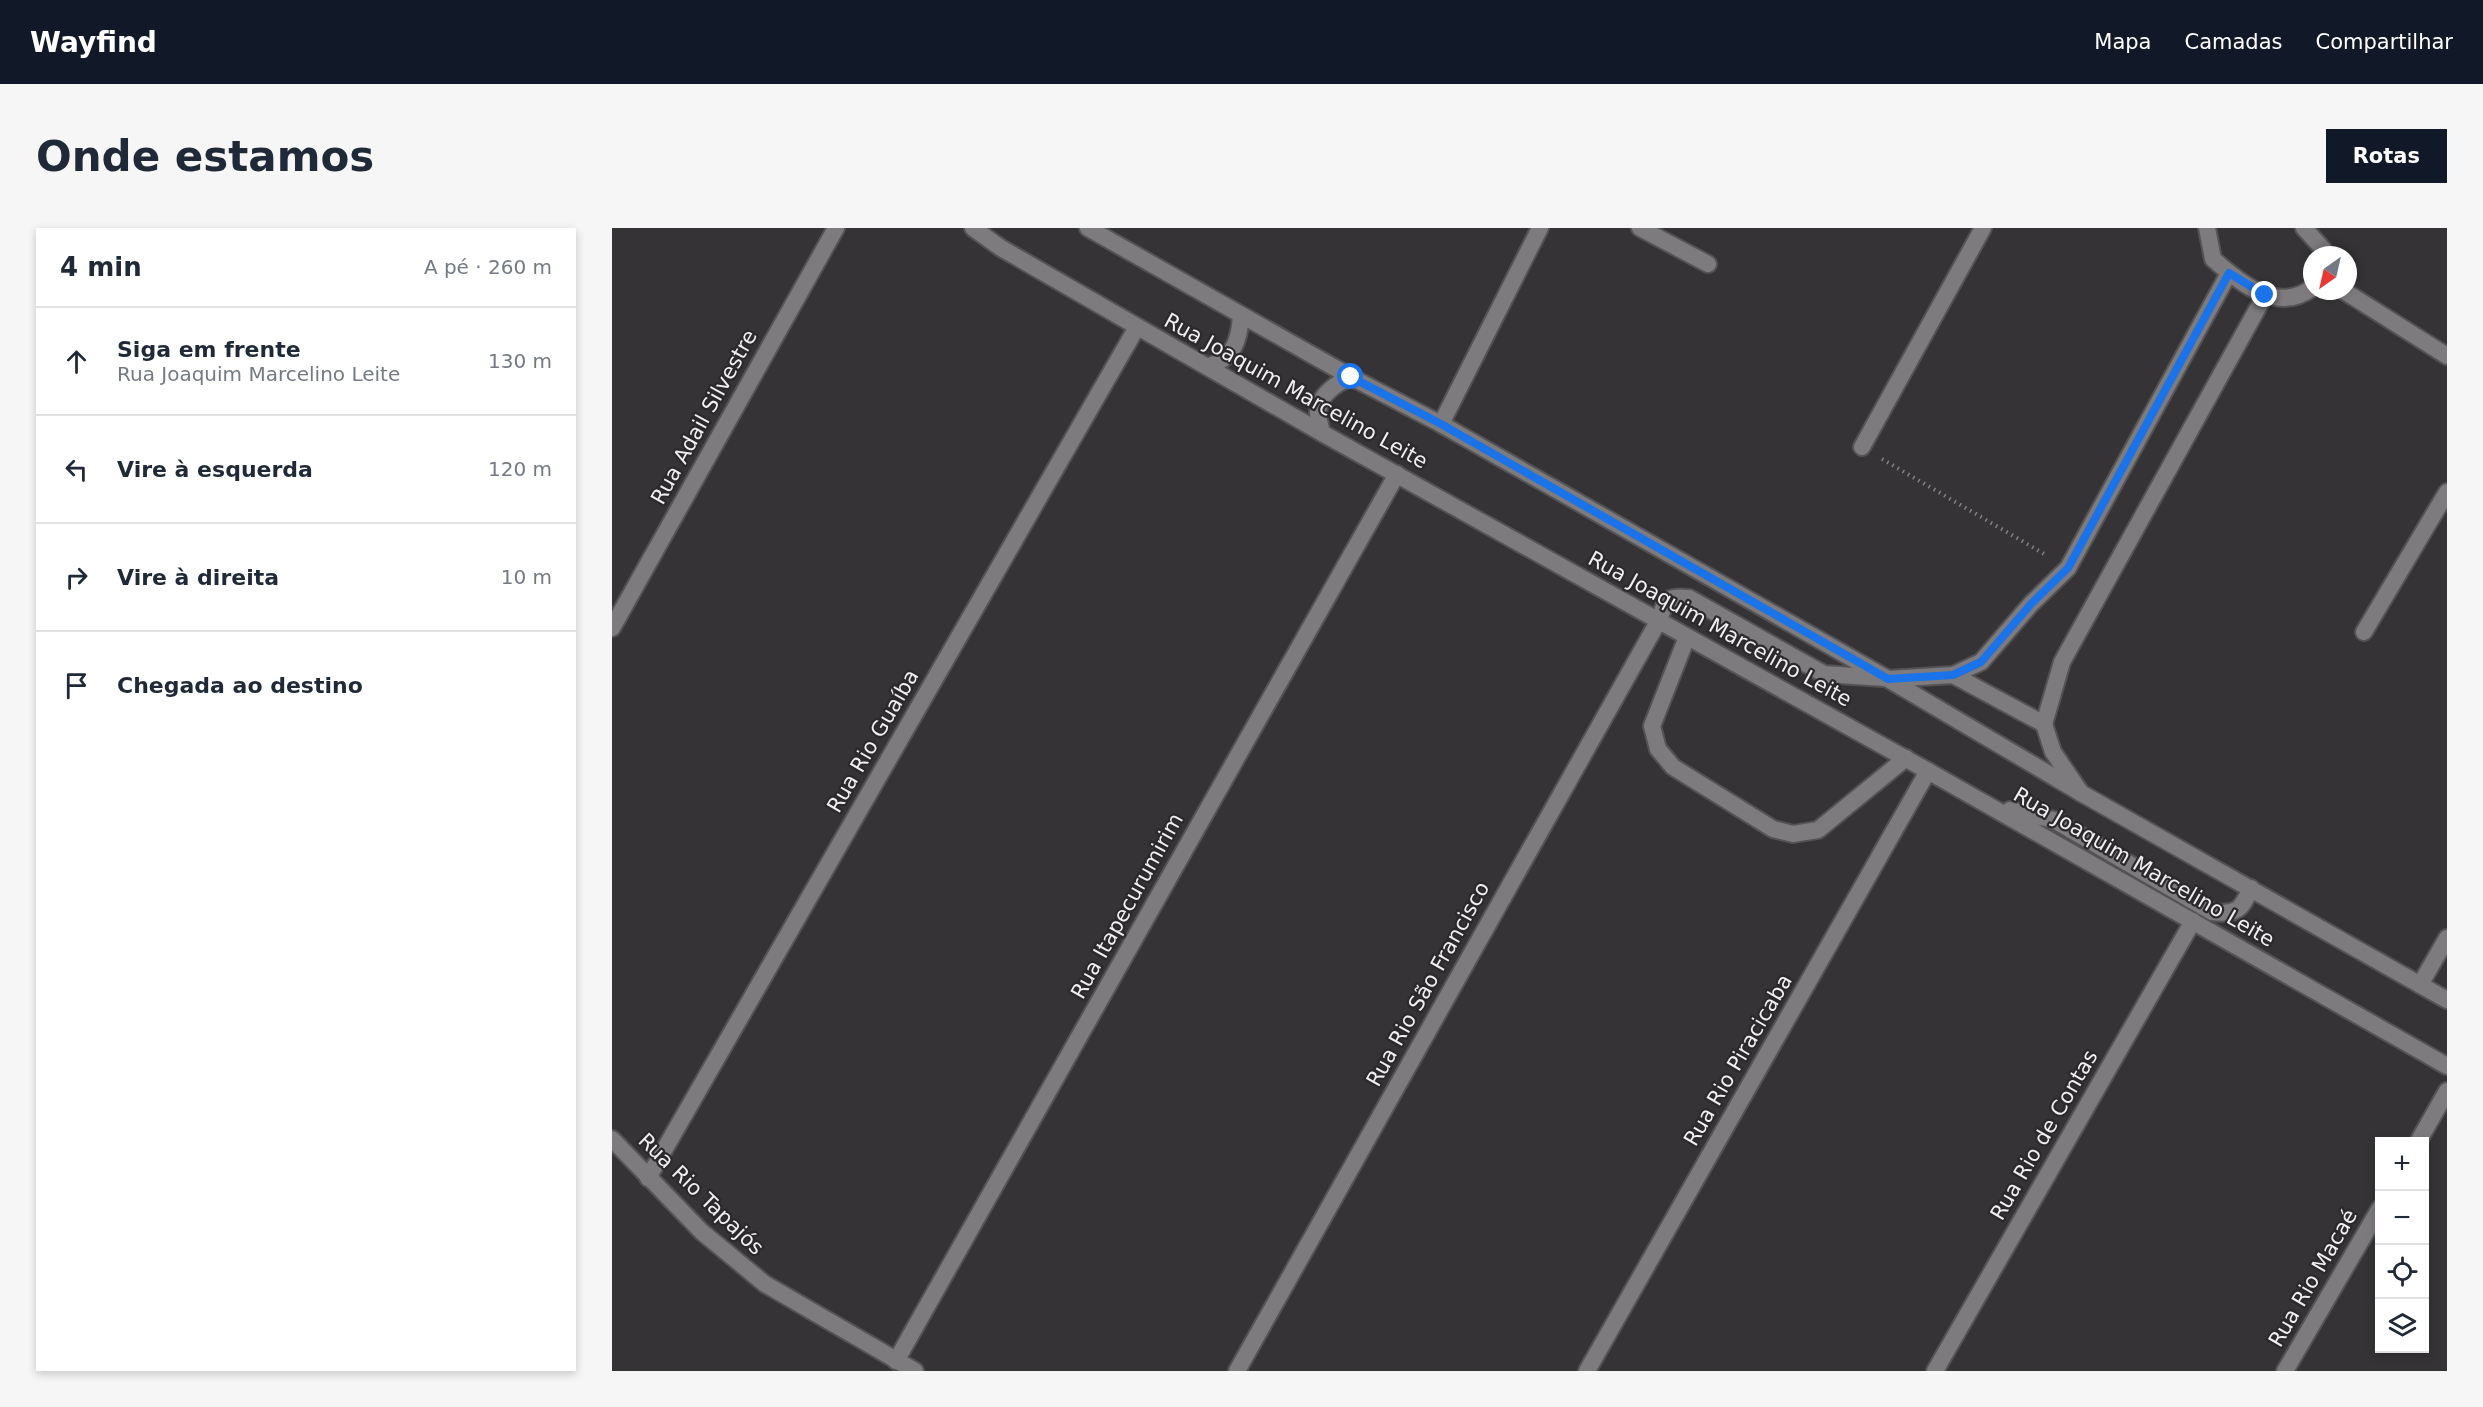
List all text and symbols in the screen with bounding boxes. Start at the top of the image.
text: Wayfind [30,26,157,59]
text: Mapa [2094,30,2151,54]
text: Camadas [2184,30,2282,54]
text: Compartilhar [2315,30,2453,54]
button: Rotas [2326,129,2447,183]
text: Onde estamos [36,132,374,181]
north arrow [2303,246,2357,300]
text: 4 min [60,252,142,282]
text: A pé · 260 m [424,255,552,279]
route end [2251,281,2277,307]
street label: Rua Joaquim Marcelino Leite [1160,308,1432,474]
street label: Rua Adail Silvestre [646,326,762,508]
text: Siga em frente [117,337,301,362]
icon: ahead [60,345,93,378]
text: 130 m [488,349,552,373]
text: Rua Joaquim Marcelino Leite [117,362,400,386]
route start [1337,363,1363,389]
icon: left [60,453,93,486]
text: Vire à esquerda [117,457,313,482]
text: 120 m [488,457,552,481]
street label: Rua Joaquim Marcelino Leite [1584,546,1856,712]
icon: right [60,561,93,594]
text: Vire à direita [117,565,279,590]
text: 10 m [501,565,552,589]
street label: Rua Rio Guaíba [822,665,924,817]
icon: arrive [60,669,93,702]
text: Chegada ao destino [117,673,363,698]
street label: Rua Joaquim Marcelino Leite [2009,782,2279,952]
street label: Rua Itapecurumirim [1066,809,1188,1003]
street label: Rua Rio São Francisco [1362,877,1494,1091]
street label: Rua Rio Piracicaba [1679,970,1797,1150]
street label: Rua Rio de Contas [1986,1046,2102,1224]
street label: Rua Rio Tapajós [633,1128,769,1260]
map controls [2375,1137,2429,1353]
button: + [2375,1137,2429,1191]
button: − [2375,1191,2429,1245]
street label: Rua Rio Macaé [2264,1205,2362,1351]
button: locate [2375,1245,2429,1299]
button: layers [2375,1299,2429,1353]

